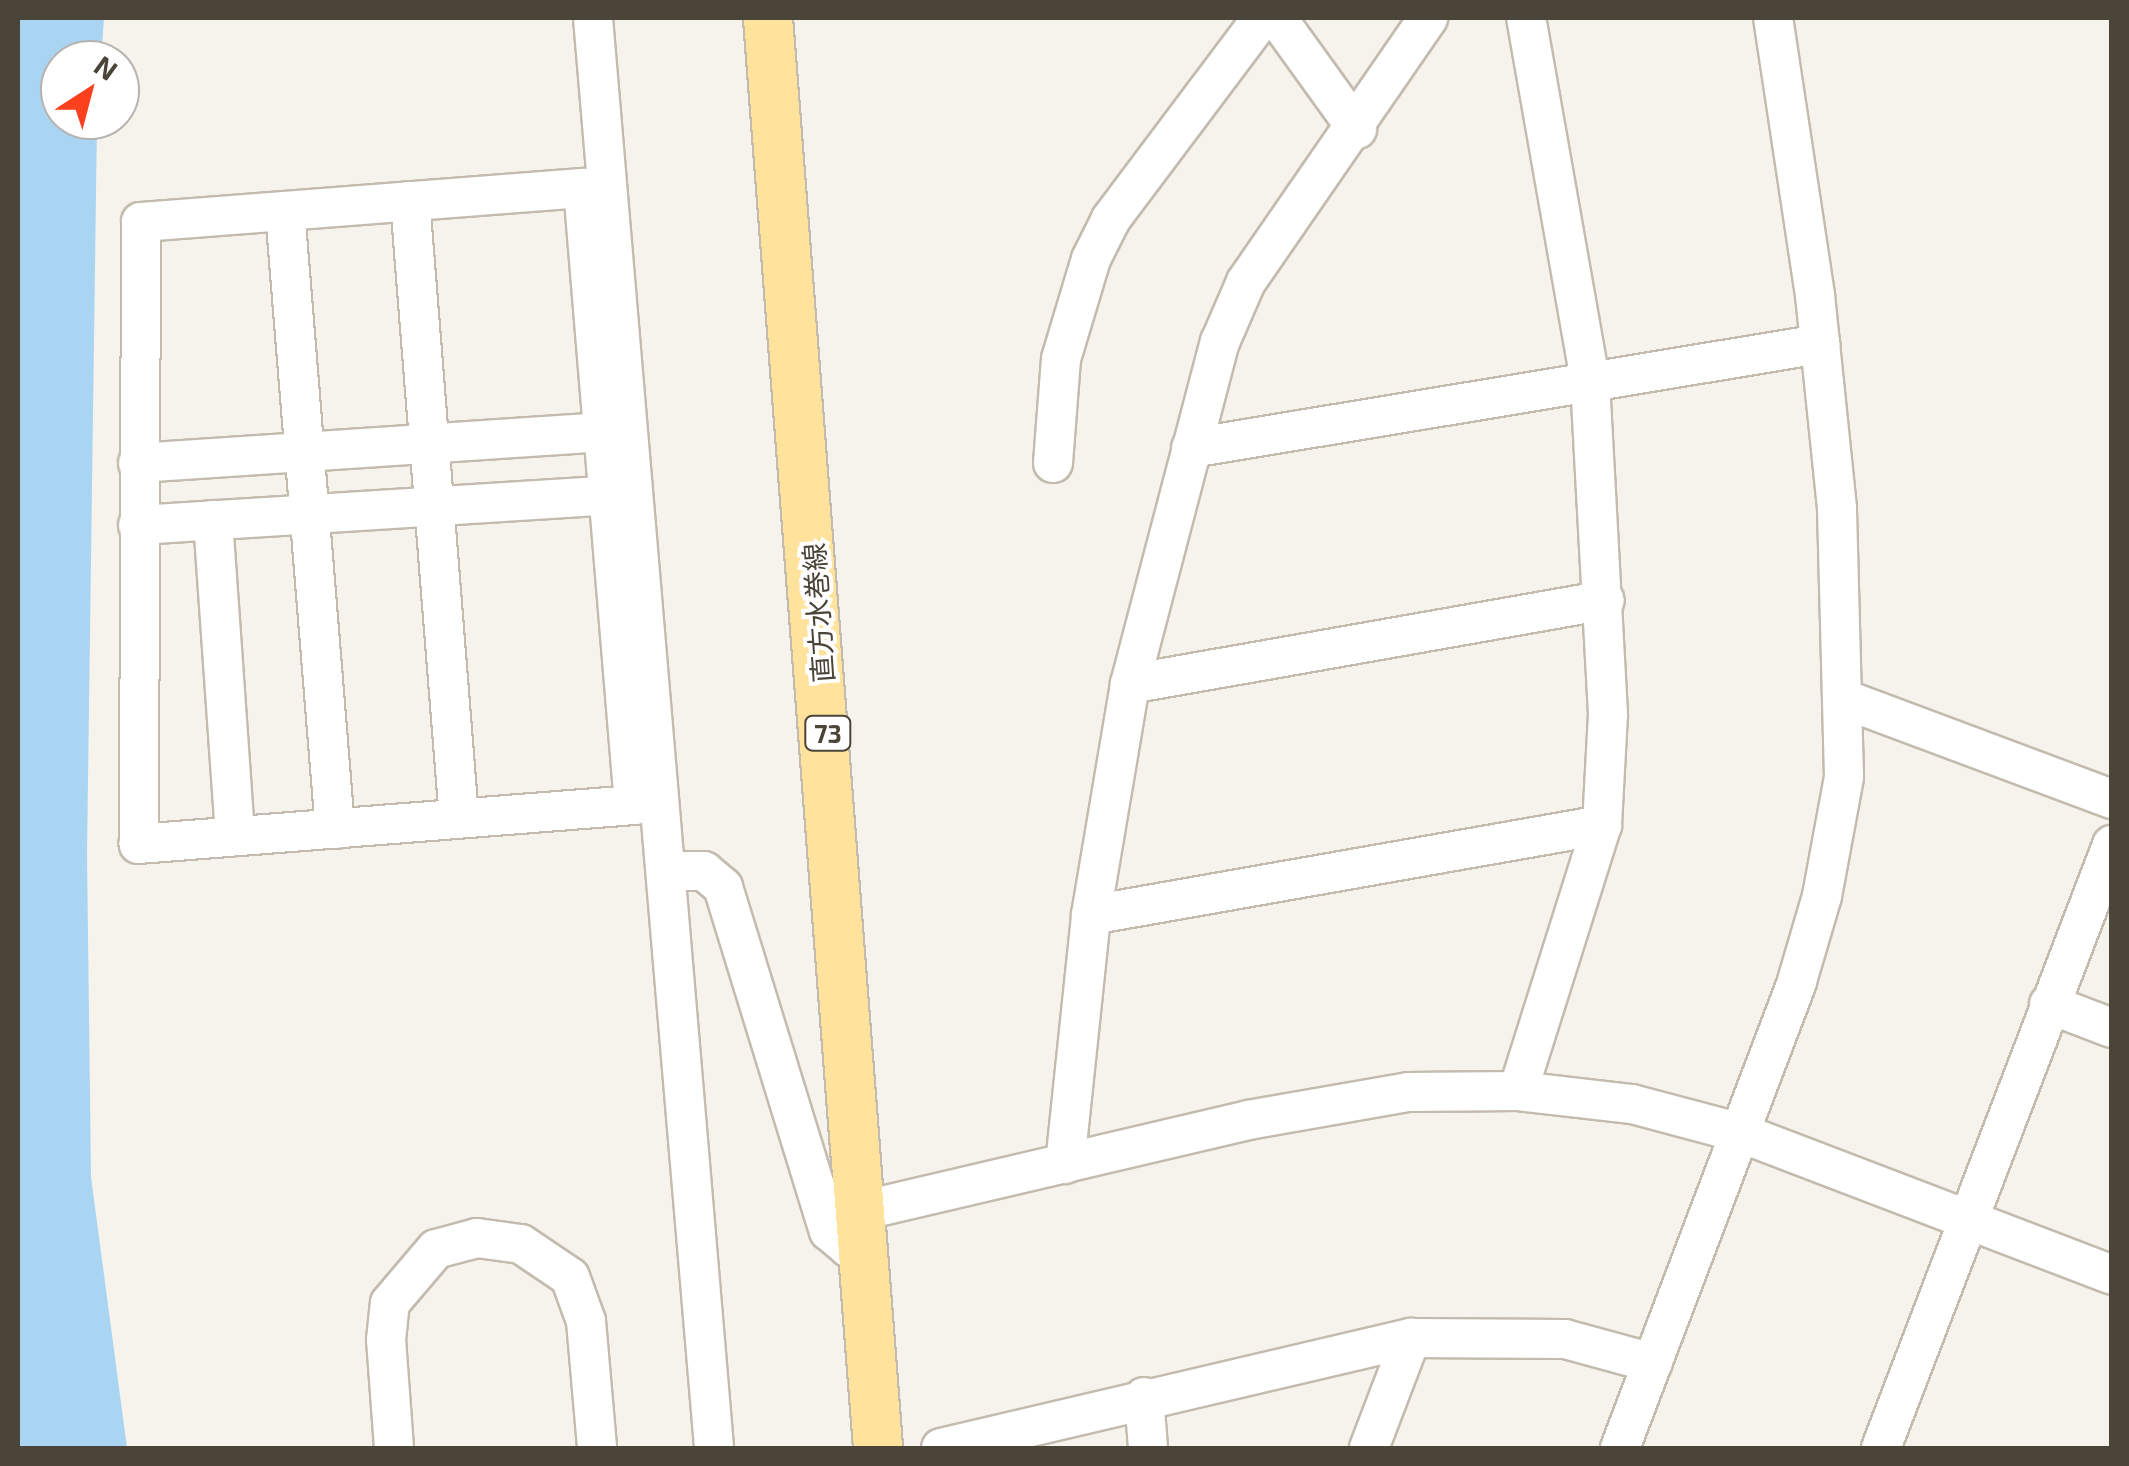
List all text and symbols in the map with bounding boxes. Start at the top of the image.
north arrow [40,40,140,140]
text: N [88,48,125,87]
street label: 直方水巻線 [796,542,840,684]
road number: 73 [803,713,853,753]

